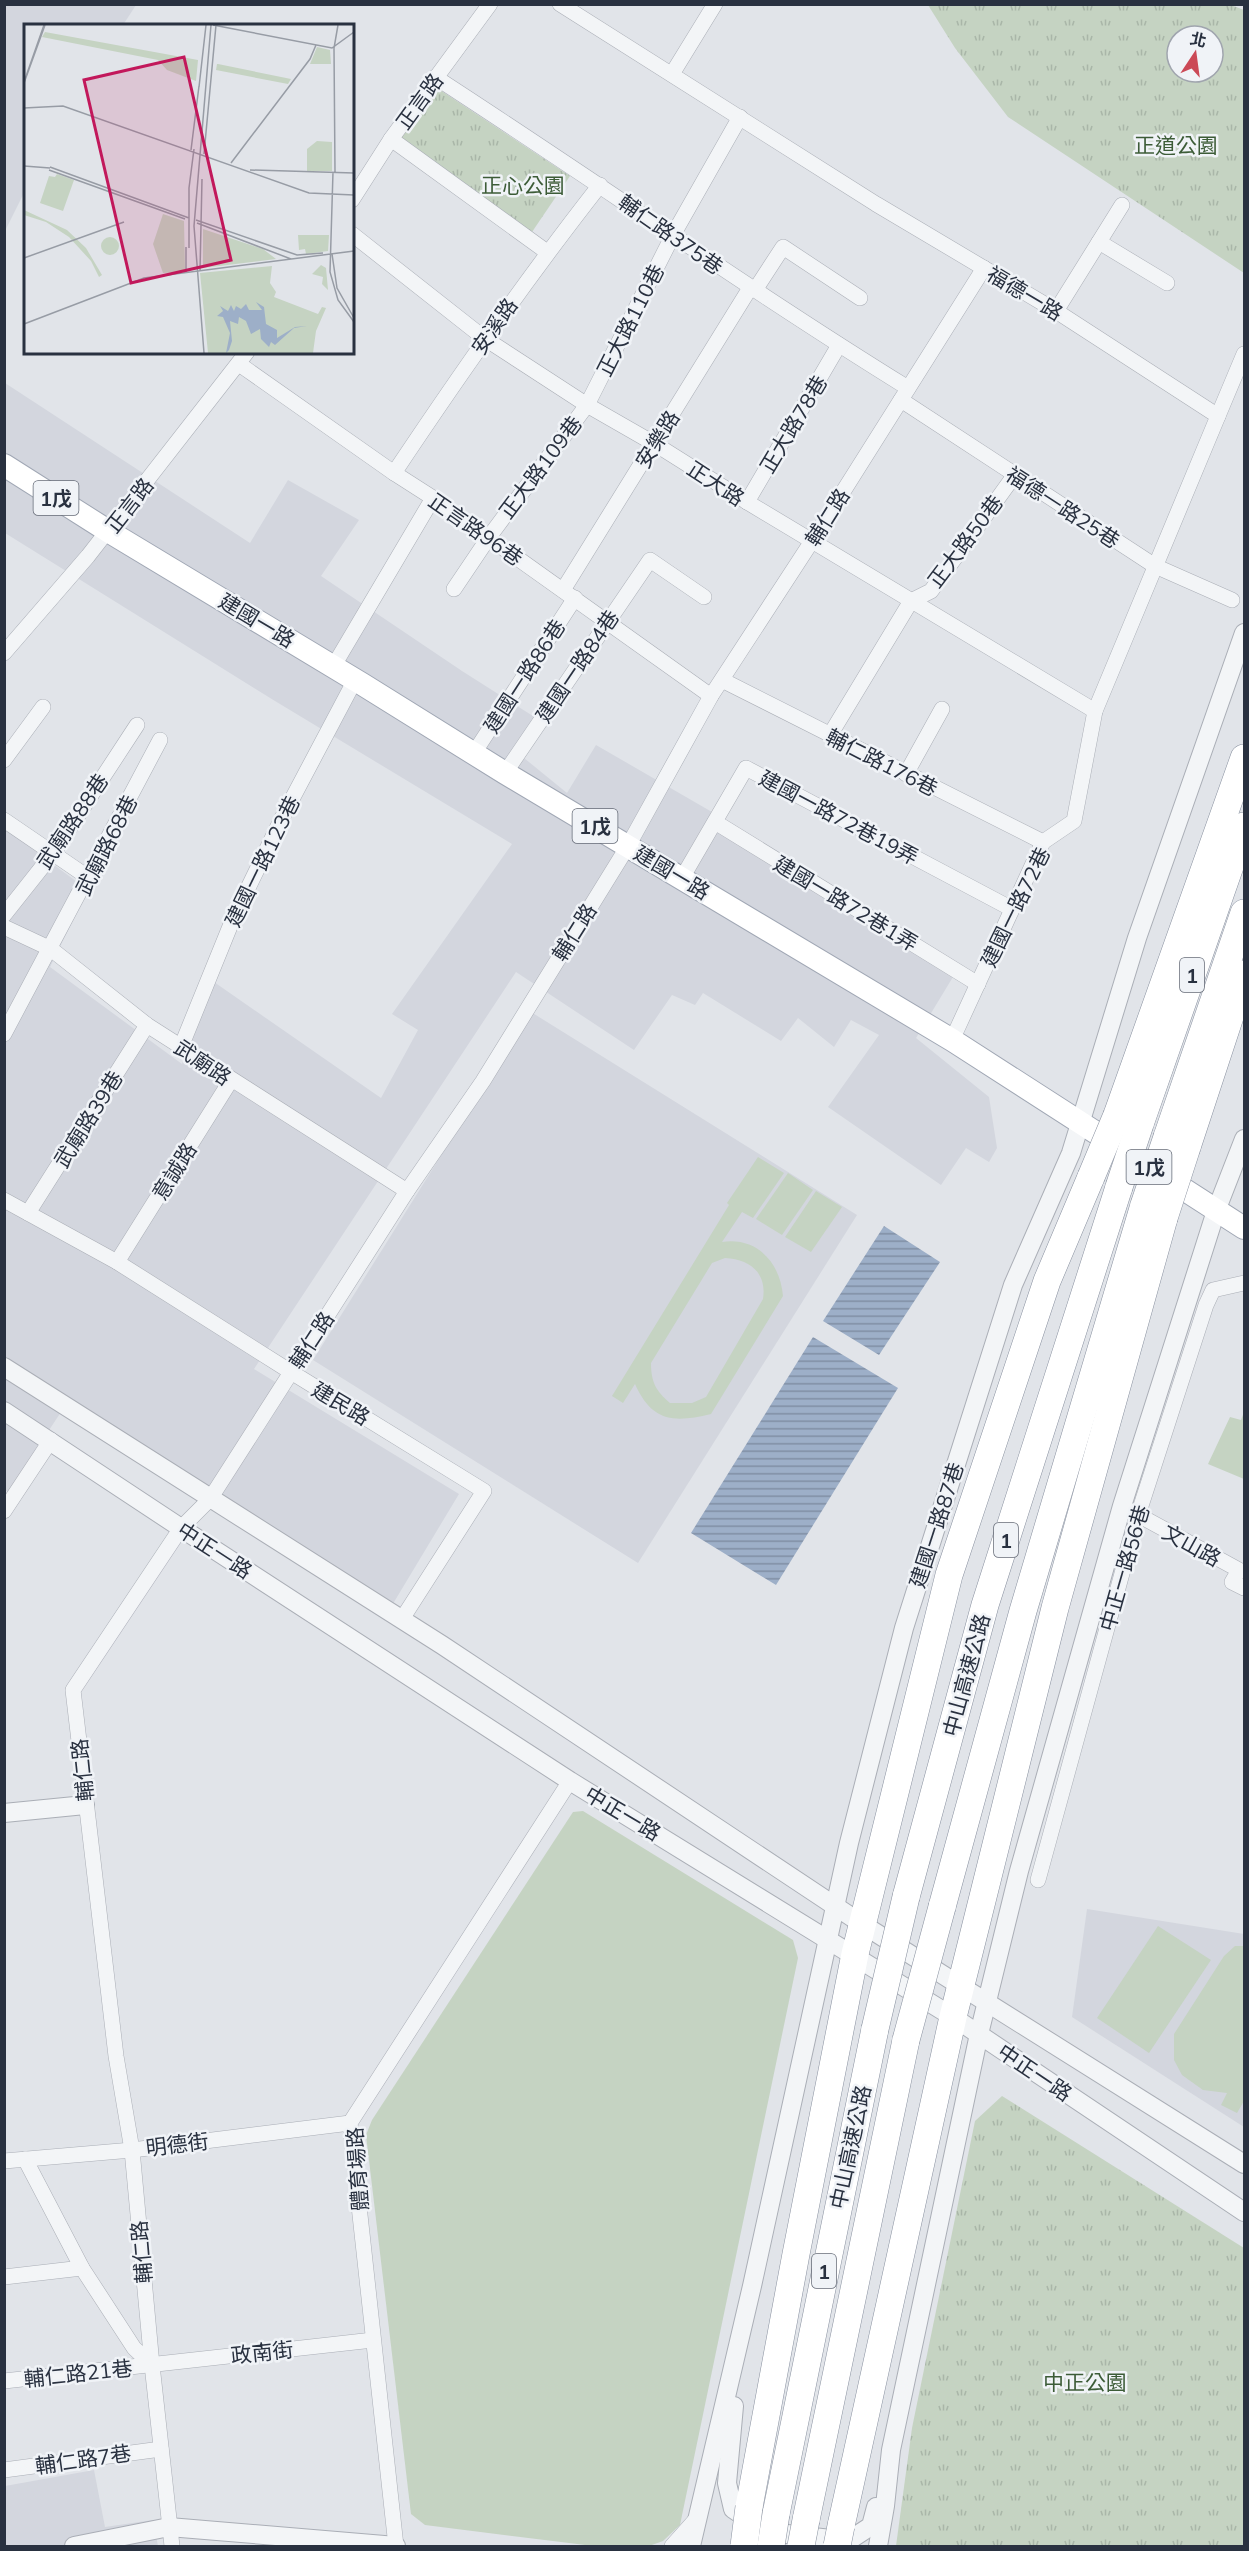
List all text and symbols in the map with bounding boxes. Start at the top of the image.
inset map [24,24,354,354]
north arrow [1165,24,1225,84]
text: 北 [1188,28,1208,51]
street label: 正言路 [390,68,448,134]
park label: 正道公園 [1134,132,1218,158]
park label: 正心公園 [481,172,565,198]
street label: 輔仁路375巷 [614,188,728,280]
street label: 正大路110巷 [591,260,669,380]
street label: 福德一路 [982,260,1068,326]
street label: 安溪路 [465,293,523,359]
street label: 正大路78巷 [754,371,832,477]
street label: 安樂路 [629,405,685,473]
street label: 正大路109巷 [493,411,587,523]
street label: 正大路 [683,455,749,511]
street label: 福德一路25巷 [1001,461,1125,553]
street label: 正言路 [99,472,159,538]
road number: 1戊 [34,481,78,515]
street label: 輔仁路 [799,483,855,551]
street label: 正言路96巷 [424,487,528,571]
street label: 正大路50巷 [922,490,1008,592]
street label: 建國一路 [214,587,300,653]
street label: 建國一路84巷 [530,605,624,727]
street label: 建國一路86巷 [478,614,570,738]
street label: 輔仁路176巷 [822,723,942,801]
street label: 建國一路72巷19弄 [755,764,923,870]
street label: 武廟路88巷 [31,768,113,874]
street label: 武廟路68巷 [70,790,142,900]
street label: 建國一路123巷 [219,791,305,931]
road number: 1戊 [572,809,618,843]
street label: 建國一路 [629,839,715,905]
street label: 建國一路72巷 [975,843,1055,971]
street label: 建國一路72巷1弄 [769,850,923,956]
street label: 輔仁路 [546,898,602,966]
road number: 1 [1180,958,1204,992]
street label: 武廟路 [170,1034,236,1090]
street label: 武廟路39巷 [48,1066,128,1172]
street label: 意誠路 [146,1137,202,1205]
road number: 1戊 [1126,1150,1172,1184]
street label: 輔仁路 [283,1307,339,1373]
street label: 建民路 [307,1376,375,1430]
street label: 建國一路87巷 [904,1459,968,1591]
street label: 中正一路56巷 [1094,1502,1154,1634]
street label: 中正一路 [173,1516,257,1584]
street label: 文山路 [1158,1518,1226,1572]
road number: 1 [994,1523,1018,1557]
street label: 中山高速公路 [937,1611,995,1739]
street label: 輔仁路 [66,1737,98,1803]
street label: 中正一路 [580,1780,666,1846]
street label: 中正一路 [993,2038,1077,2106]
street label: 中山高速公路 [824,2083,876,2211]
street label: 體育場路 [341,2126,373,2212]
street label: 明德街 [144,2127,210,2161]
street label: 輔仁路 [125,2219,157,2285]
road number: 1 [812,2254,836,2288]
street label: 政南街 [229,2336,295,2368]
street label: 輔仁路21巷 [22,2354,134,2392]
park label: 中正公園 [1043,2369,1127,2395]
street label: 輔仁路7巷 [33,2439,133,2479]

